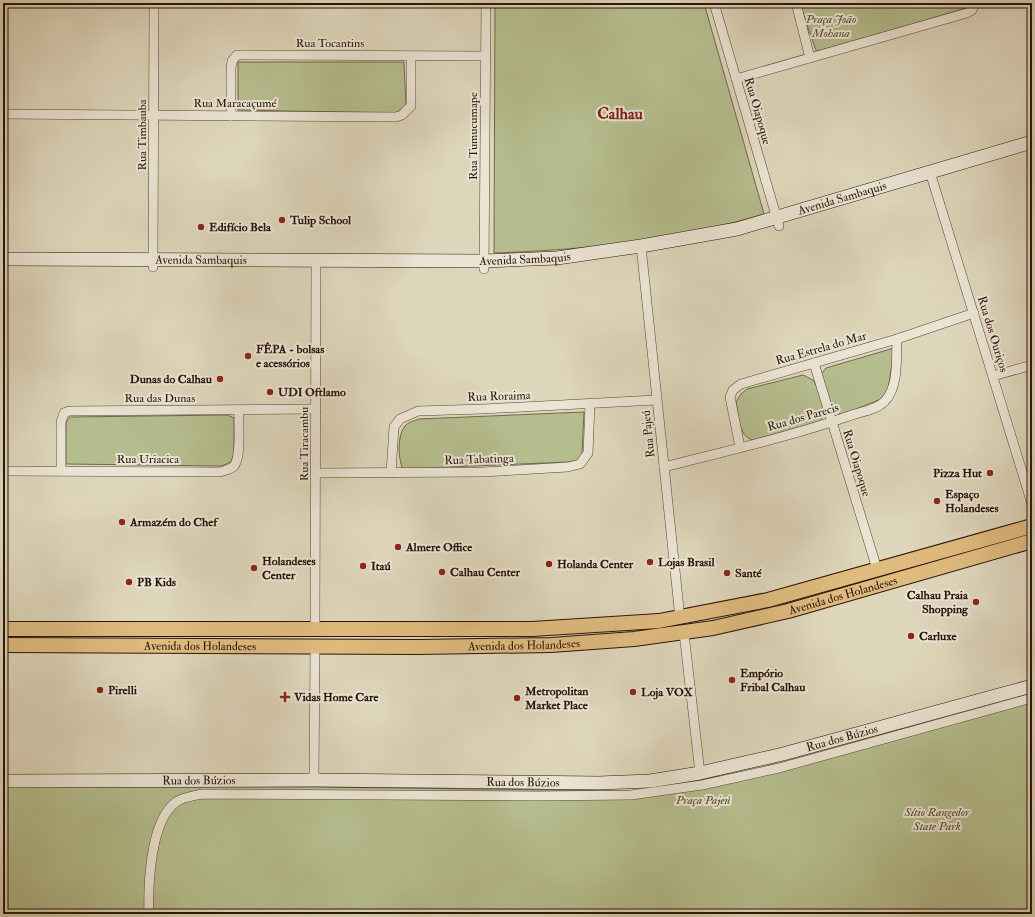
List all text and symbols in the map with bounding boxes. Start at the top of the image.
park label: Praça João Mohana [805,12,856,41]
street label: Rua Tocantins [296,36,364,51]
street label: Rua Oiapoque [741,76,774,147]
street label: Rua Tumucumape [466,92,481,180]
street label: Rua Maracaçumé [193,96,278,111]
street label: Rua Timbauba [135,98,150,171]
district label: Calhau [597,104,644,124]
street label: Avenida Sambaquis [795,178,888,219]
place label: Tulip School [289,213,352,228]
marker: Tulip School [277,215,287,225]
place label: Edifício Bela [209,220,272,235]
marker: Edifício Bela [196,222,206,232]
street label: Avenida Sambaquis [478,249,572,269]
street label: Avenida Sambaquis [154,253,247,268]
street label: Rua dos Ouriços [974,294,1011,374]
street label: Rua Estrela do Mar [774,328,869,369]
place label: FÊPA - bolsas e acessórios [256,341,324,371]
marker: FÊPA - bolsas e acessórios [243,351,253,361]
place label: Dunas do Calhau [130,372,213,387]
marker: Dunas do Calhau [215,374,225,384]
place label: UDI Oftlamo [278,385,346,400]
marker: UDI Oftlamo [265,387,275,397]
street label: Rua Roraima [467,388,532,405]
street label: Rua das Dunas [125,391,195,406]
street label: Rua dos Parecis [766,400,841,435]
street label: Rua Tiracambu [297,407,312,481]
street label: Rua Pajeú [639,409,658,459]
street label: Rua Oiapoque [839,428,874,499]
street label: Rua Tabatinga [444,451,515,468]
street label: Rua Uriacica [117,452,180,467]
place label: Pizza Hut [933,466,982,481]
marker: Pizza Hut [985,468,995,478]
place label: Espaço Holandeses [945,487,999,516]
marker: Espaço Holandeses [932,496,942,506]
place label: Armazém do Chef [129,515,219,530]
marker: Armazém do Chef [117,517,127,527]
place label: Almere Office [405,540,473,555]
marker: Almere Office [393,542,403,552]
place label: Holandeses Center [262,554,316,583]
place label: Lojas Brasil [658,555,715,570]
place label: Holanda Center [557,557,634,572]
marker: Lojas Brasil [645,557,655,567]
place label: Itaú [371,559,392,574]
marker: Holanda Center [544,559,554,569]
marker: Itaú [358,561,368,571]
marker: Holandeses Center [249,563,259,573]
place label: Calhau Center [450,565,521,580]
place label: Santé [735,566,763,581]
marker: Calhau Center [437,567,447,577]
marker: Santé [722,568,732,578]
street label: Avenida dos Holandeses [786,573,899,619]
place label: PB Kids [137,575,176,590]
marker: PB Kids [124,577,134,587]
place label: Calhau Praia Shopping [907,588,969,617]
marker: Calhau Praia Shopping [971,597,981,607]
place label: Carluxe [919,629,958,644]
marker: Carluxe [906,631,916,641]
street label: Avenida dos Holandeses [467,636,581,654]
street label: Avenida dos Holandeses [143,639,256,654]
place label: Empório Fribal Calhau [740,666,806,695]
marker: Empório Fribal Calhau [727,675,737,685]
place label: Pirelli [108,683,138,698]
place label: Metropolitan Market Place [524,684,589,713]
marker: Pirelli [95,685,105,695]
place label: Loja VOX [641,685,693,700]
marker: Loja VOX [628,687,638,697]
place label: Vidas Home Care [293,690,379,705]
marker: Vidas Home Care [279,691,291,703]
marker: Metropolitan Market Place [512,693,522,703]
street label: Rua dos Búzios [805,721,880,755]
street label: Rua dos Búzios [162,773,236,788]
street label: Rua dos Búzios [486,775,560,791]
park label: Praça Pajeú [675,793,730,808]
park label: Sítio Rangedor State Park [903,805,970,834]

